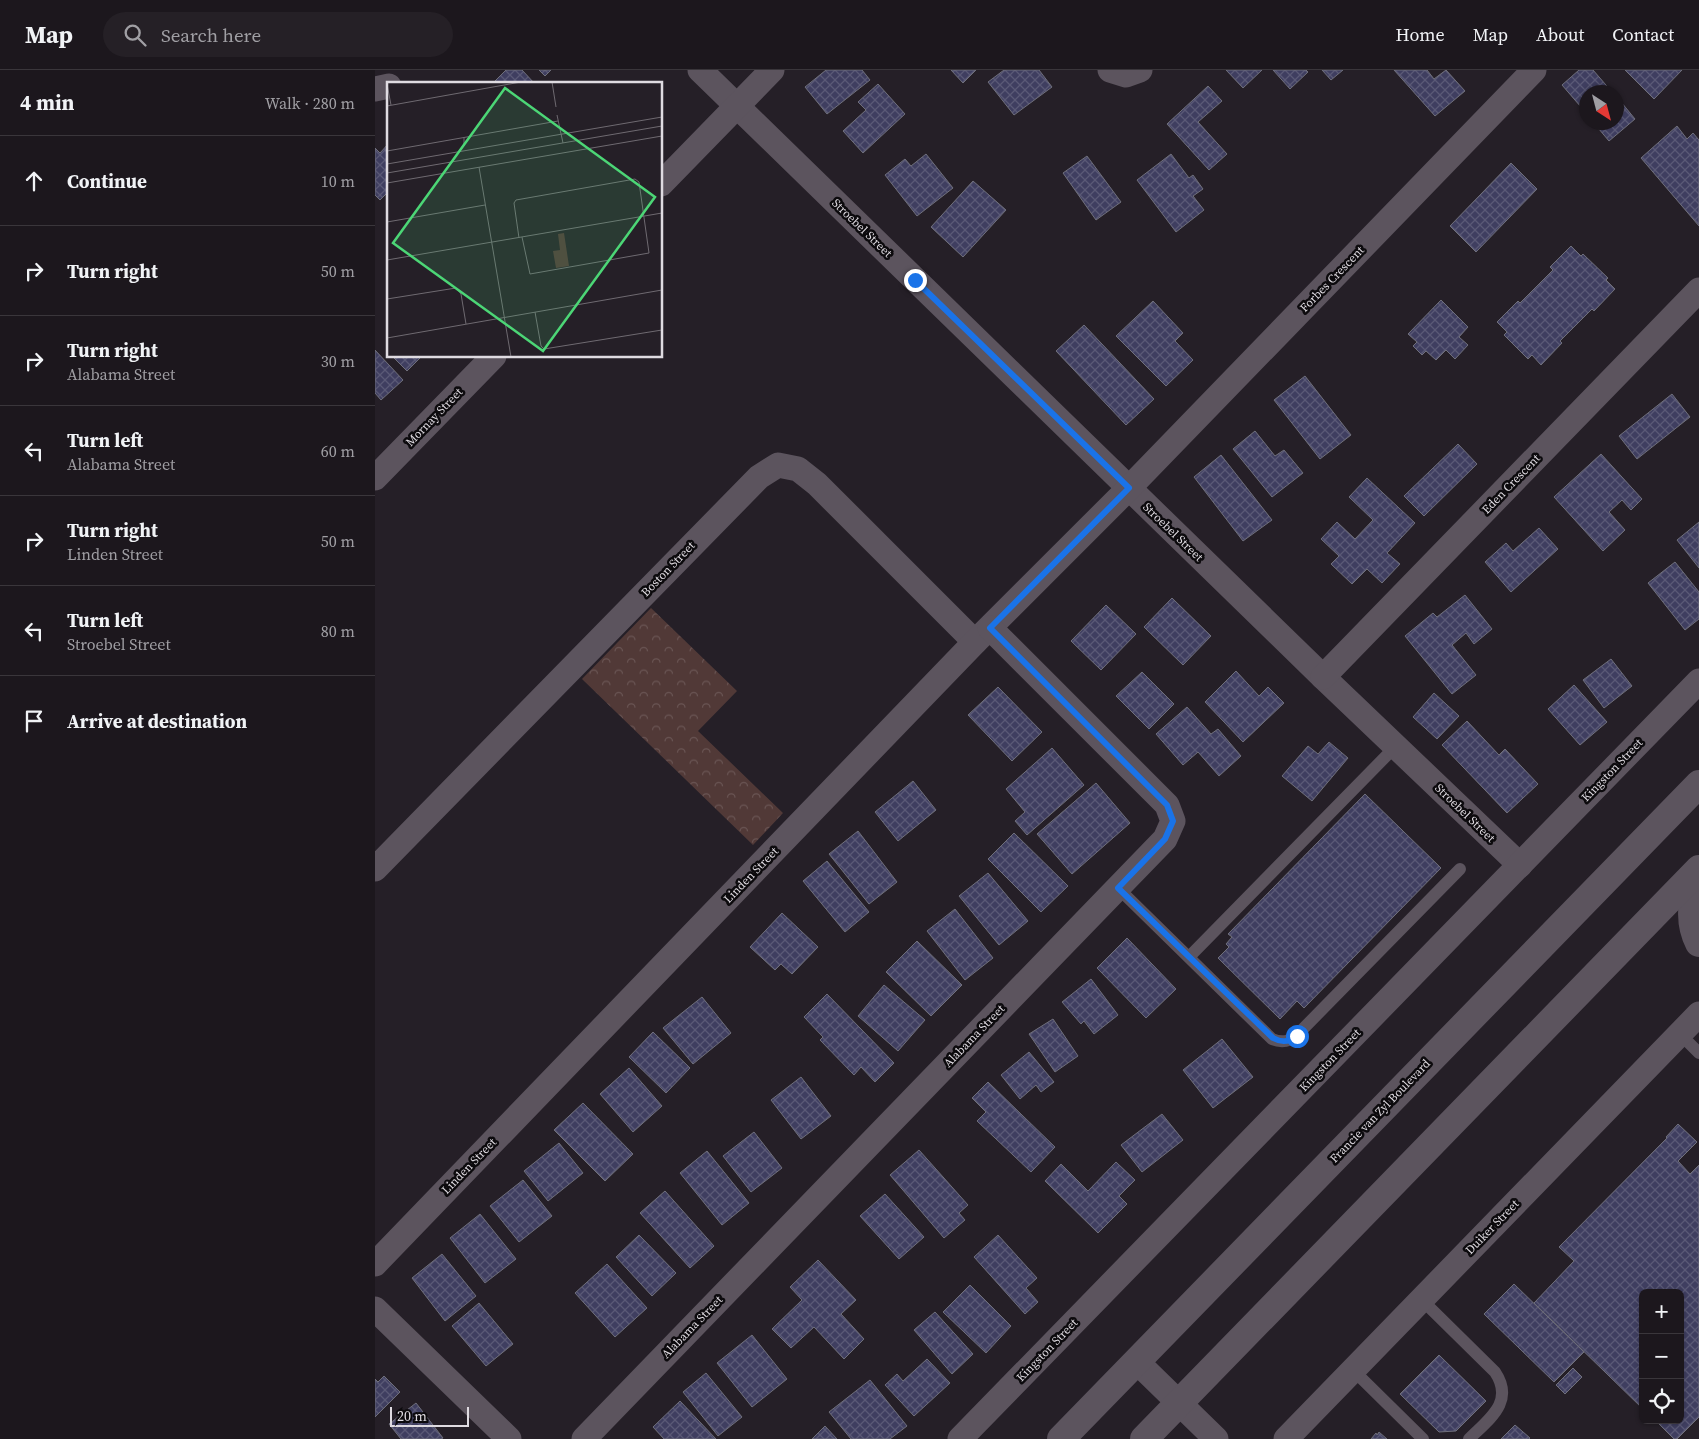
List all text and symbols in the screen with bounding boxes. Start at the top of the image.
search box [103,12,453,57]
text: Map [25,18,73,51]
icon: search [121,21,149,49]
text: Search here [161,22,261,48]
text: Home [1396,22,1445,47]
text: Map [1473,22,1508,47]
text: About [1536,22,1584,47]
text: Contact [1612,22,1674,47]
inset map [387,82,663,358]
north arrow [1579,85,1624,130]
text: 4 min [20,88,75,117]
text: Walk · 280 m [265,92,355,114]
icon: ahead [20,167,48,195]
text: Continue [67,168,147,194]
text: 10 m [321,170,355,192]
street label: Stroebel Street [828,195,896,261]
street label: Forbes Crescent [1296,242,1368,315]
icon: right [20,257,48,285]
text: Turn right [67,258,158,284]
text: 50 m [321,260,355,282]
route end [904,269,927,292]
text: Turn right [67,337,158,363]
icon: right [20,347,48,375]
text: 30 m [321,350,355,372]
text: Alabama Street [67,363,175,385]
street label: Mornay Street [402,384,466,450]
text: Turn left [67,427,143,453]
icon: left [20,437,48,465]
text: 60 m [321,440,355,462]
street label: Eden Crescent [1478,451,1544,517]
text: Alabama Street [67,453,175,475]
street label: Stroebel Street [1139,499,1207,565]
text: Turn right [67,517,158,543]
icon: right [20,527,48,555]
text: 50 m [321,530,355,552]
street label: Boston Street [638,538,698,600]
text: Linden Street [67,543,163,565]
text: Turn left [67,607,143,633]
icon: left [20,617,48,645]
text: 80 m [321,620,355,642]
text: Stroebel Street [67,633,171,655]
icon: arrive [20,707,48,735]
text: Arrive at destination [67,708,247,734]
street label: Kingston Street [1578,735,1646,805]
street label: Stroebel Street [1431,780,1499,846]
street label: Linden Street [720,843,782,906]
street label: Alabama Street [940,1001,1008,1071]
route start [1286,1025,1309,1048]
street label: Kingston Street [1296,1025,1364,1095]
street label: Francie van Zyl Boulevard [1326,1056,1434,1166]
street label: Linden Street [438,1134,500,1197]
street label: Duiker Street [1462,1196,1522,1258]
map controls [1639,1289,1684,1424]
button: + [1639,1289,1684,1334]
street label: Alabama Street [658,1292,726,1362]
street label: Kingston Street [1013,1315,1081,1385]
button: − [1639,1334,1684,1379]
button: locate [1639,1379,1684,1424]
scale bar [390,1404,469,1427]
text: 20 m [397,1406,427,1426]

